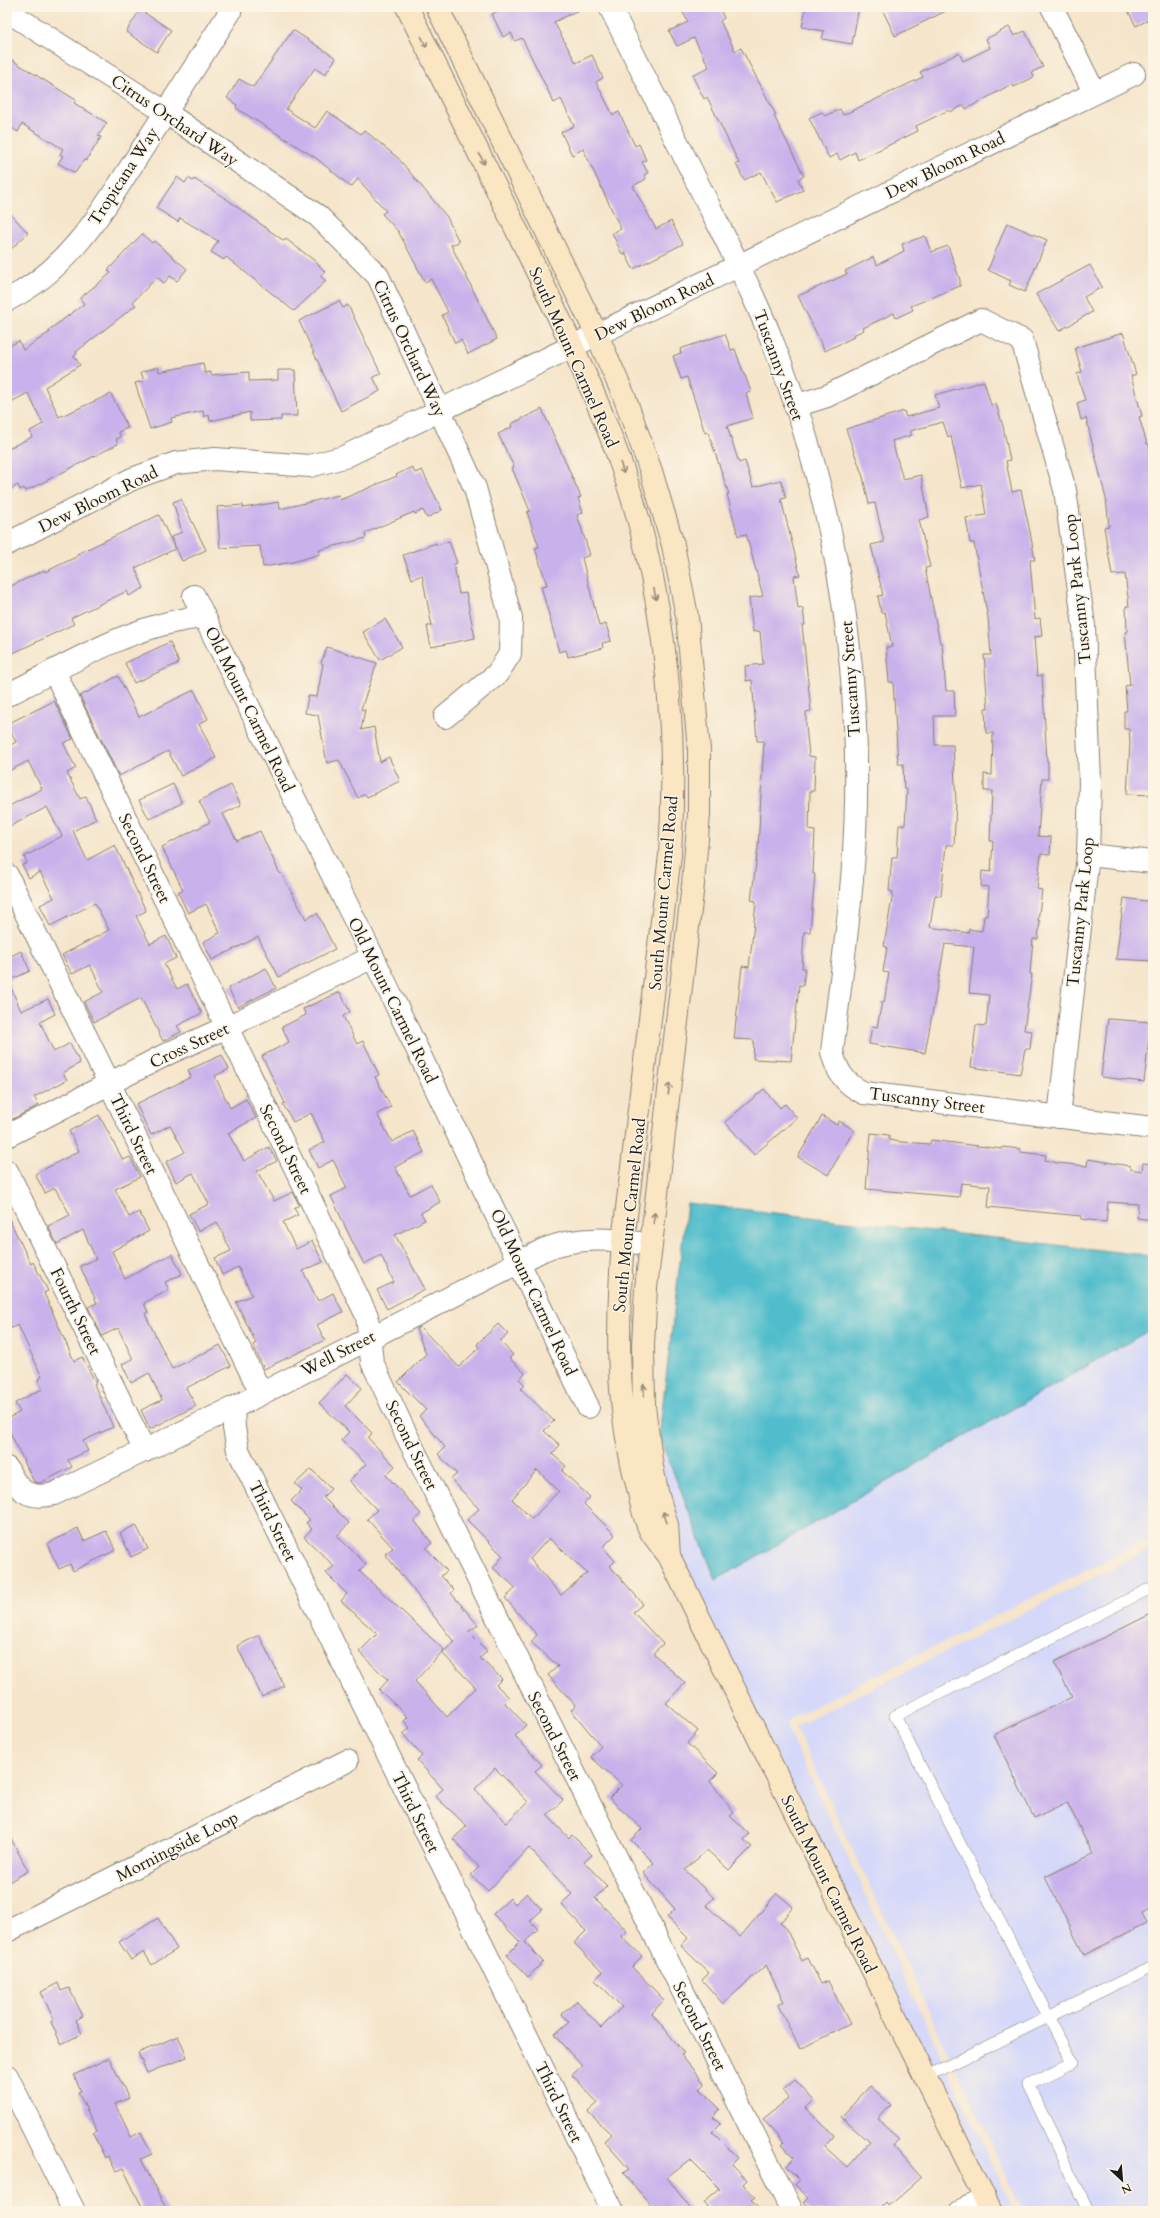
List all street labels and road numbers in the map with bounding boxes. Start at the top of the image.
street label: Citrus Orchard Way [106,69,243,172]
street label: Tropicana Way [83,122,164,230]
street label: Dew Bloom Road [882,127,1009,204]
street label: South Mount Carmel Road [523,263,624,451]
street label: Dew Bloom Road [591,269,718,346]
street label: Citrus Orchard Way [368,276,451,421]
street label: Tuscanny Street [748,307,809,424]
street label: Dew Bloom Road [35,461,162,538]
street label: Tuscanny Park Loop [1058,513,1097,665]
street label: Tuscanny Street [835,620,866,738]
street label: Old Mount Carmel Road [199,623,300,796]
street label: South Mount Carmel Road [644,795,683,991]
street label: Second Street [113,809,176,908]
street label: Tuscanny Park Loop [1061,836,1100,988]
street label: Old Mount Carmel Road [342,914,443,1087]
street label: Cross Street [146,1017,233,1074]
street label: Tuscanny Street [868,1082,987,1119]
street label: Third Street [104,1090,163,1179]
street label: Second Street [254,1100,317,1199]
street label: South Mount Carmel Road [608,1117,651,1313]
street label: Old Mount Carmel Road [485,1205,582,1379]
street label: Fourth Street [44,1264,107,1359]
street label: Well Street [296,1325,380,1382]
street label: Second Street [380,1396,443,1495]
street label: Third Street [243,1477,302,1566]
street label: Second Street [522,1688,587,1785]
street label: Third Street [386,1768,445,1857]
street label: South Mount Carmel Road [775,1791,882,1977]
street label: Morningside Loop [112,1806,242,1887]
street label: Second Street [667,1978,732,2075]
street label: Third Street [529,2058,588,2147]

